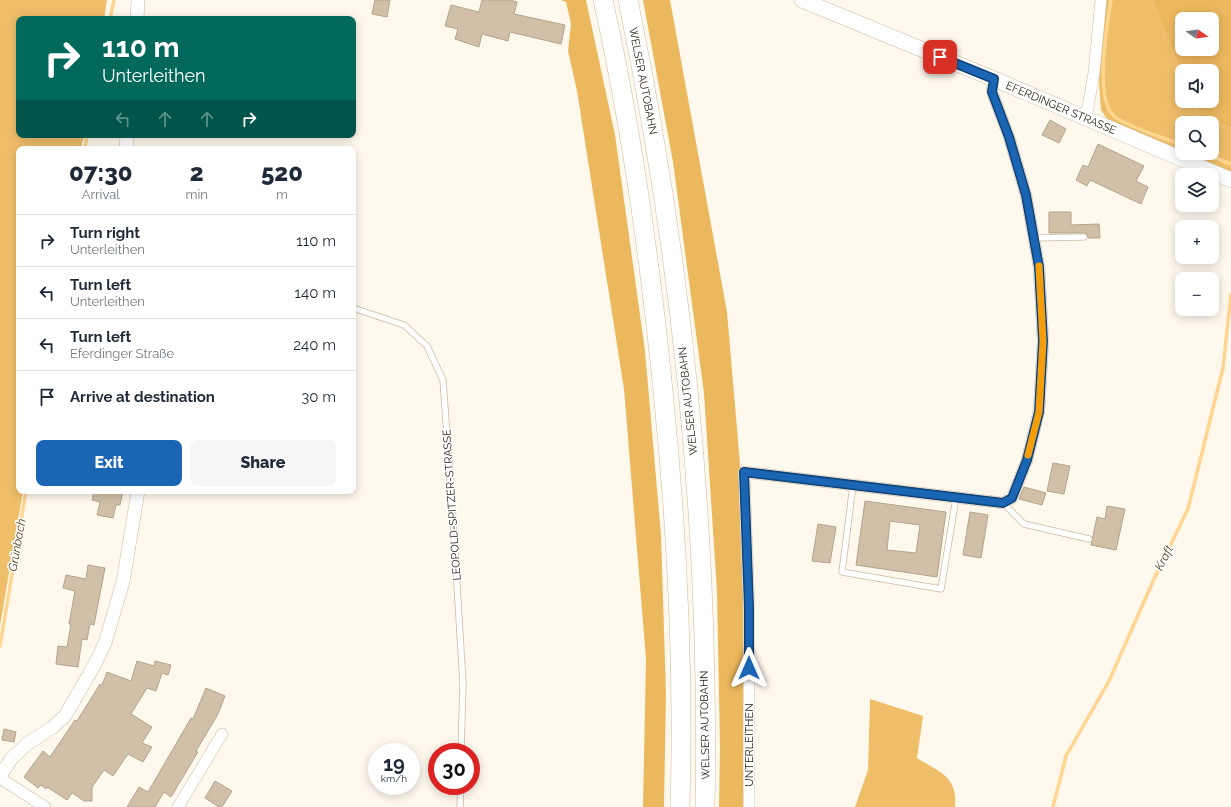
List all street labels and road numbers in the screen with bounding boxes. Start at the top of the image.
street label: WELSER AUTOBAHN [626,26,660,136]
street label: EFERDINGER STRASSE [1004,79,1118,137]
street label: WELSER AUTOBAHN [676,346,700,456]
street label: LEOPOLD-SPITZER-STRASSE [440,429,464,581]
street label: WELSER AUTOBAHN [698,670,712,780]
street label: UNTERLEITHEN [743,703,756,787]

